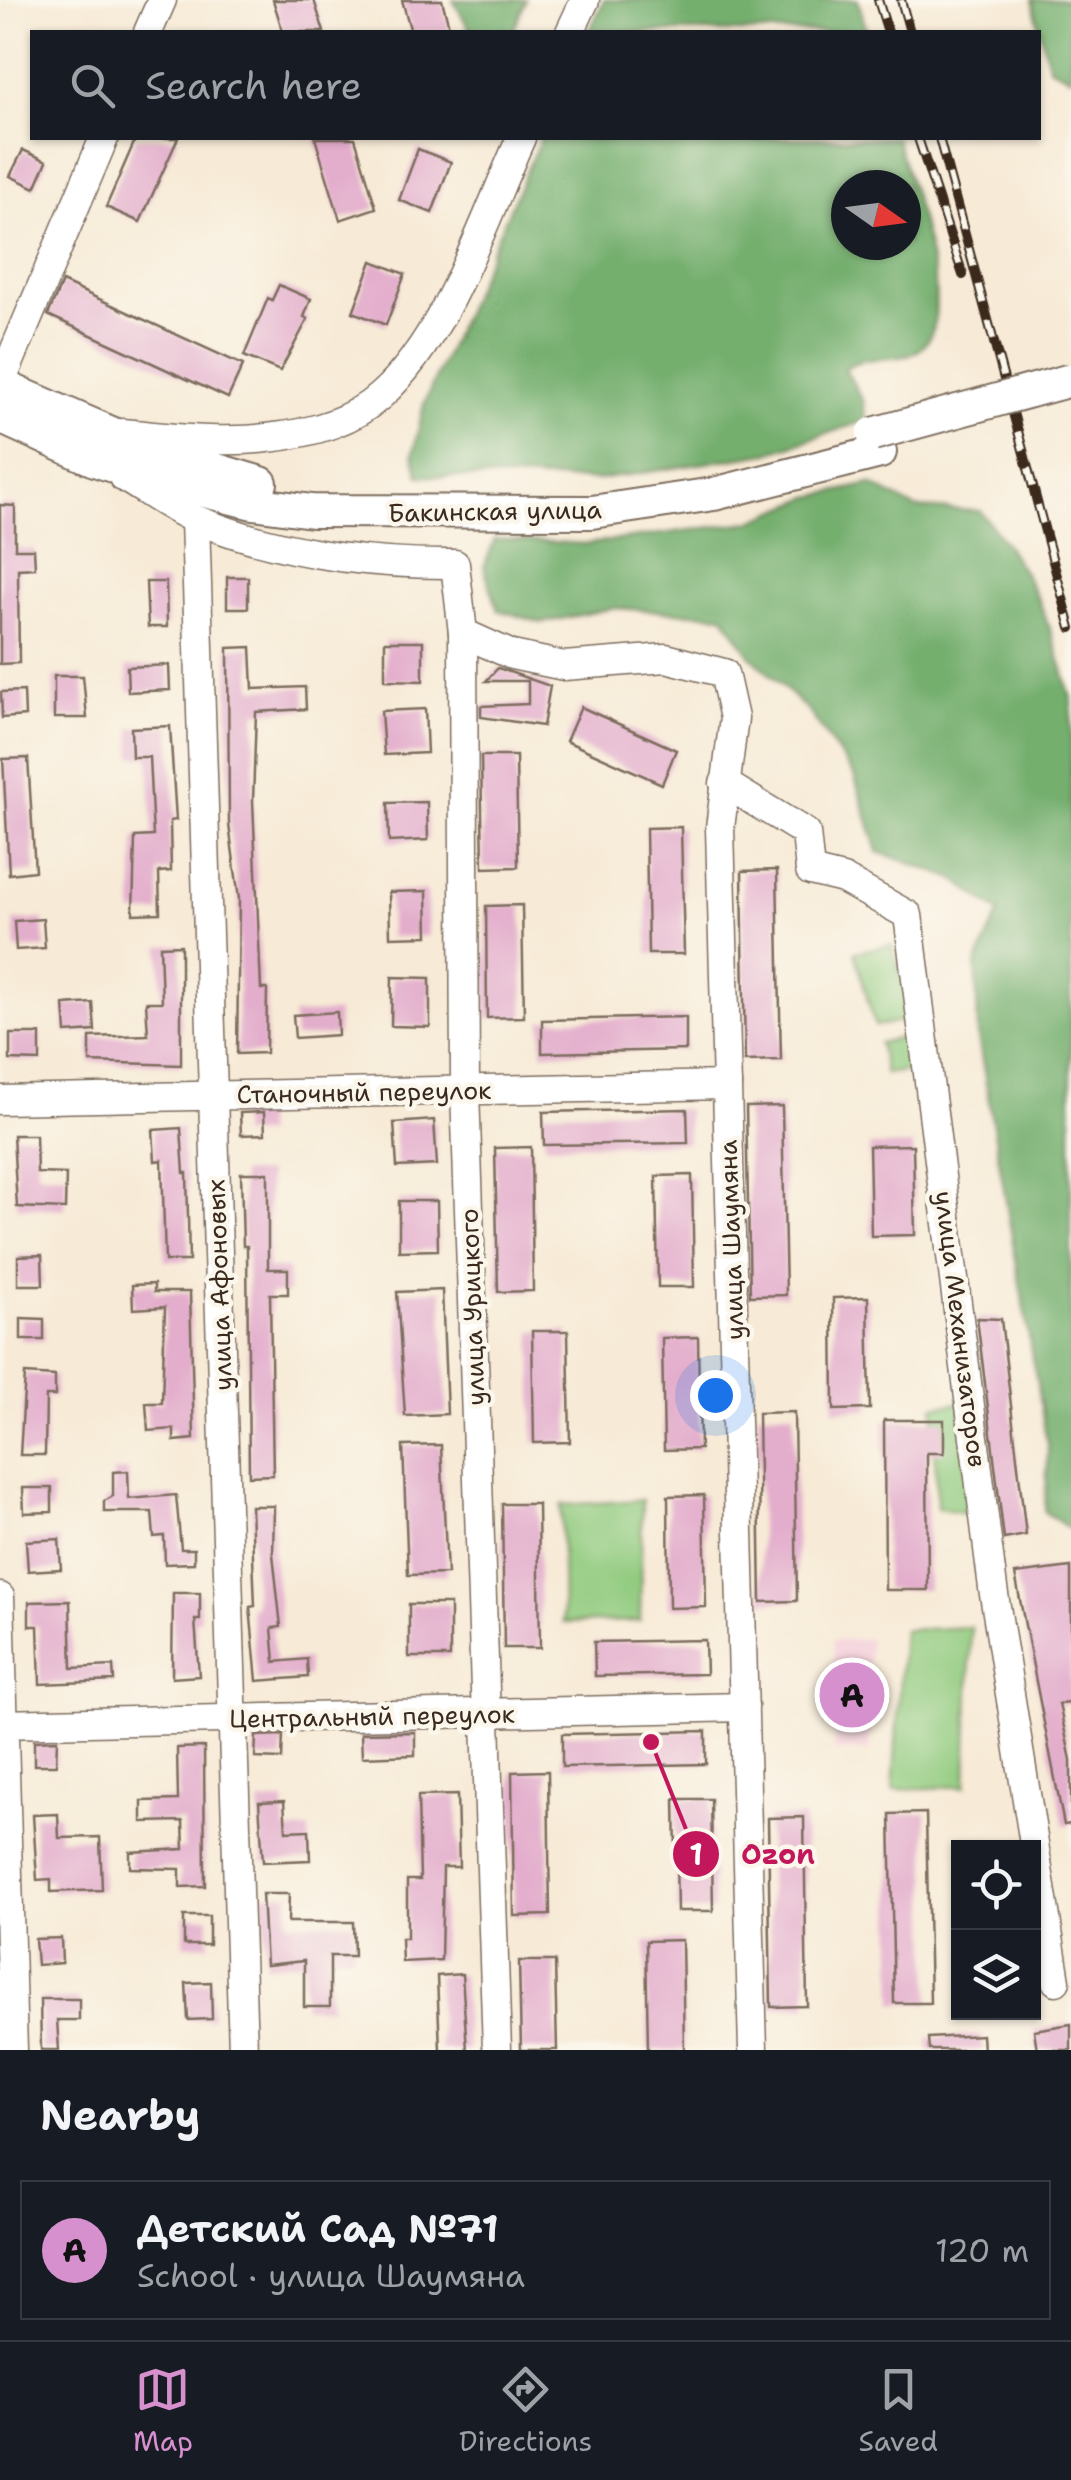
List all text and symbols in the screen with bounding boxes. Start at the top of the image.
search box [30,30,1041,140]
icon: search [65,58,120,113]
text: Search here [145,60,362,111]
north arrow [831,170,921,260]
street label: Бакинская улица [388,492,603,530]
street label: Станочный переулок [236,1073,492,1111]
street label: улица Шаумяна [710,1139,751,1341]
street label: улица Афоновых [198,1179,240,1391]
street label: улица Механизаторов [927,1189,995,1469]
street label: улица Урицкого [452,1208,492,1406]
your location [690,1370,741,1421]
pin: A [820,1658,884,1732]
street label: Центральный переулок [229,1697,515,1735]
callout: Ozon [671,1825,835,1883]
text: 1 [689,1834,703,1875]
text: Ozon [741,1835,815,1873]
map controls [951,1840,1041,2020]
button: locate [951,1840,1041,1930]
button: layers [951,1930,1041,2020]
text: Nearby [40,2087,200,2143]
text: Детский Сад №71 [137,2203,499,2254]
text: A [62,2229,87,2272]
text: 120 m [935,2229,1029,2272]
text: School · улица Шаумяна [137,2254,525,2297]
tab: Map [133,2362,193,2460]
tab: Directions [459,2362,592,2460]
tab: Saved [858,2362,938,2460]

